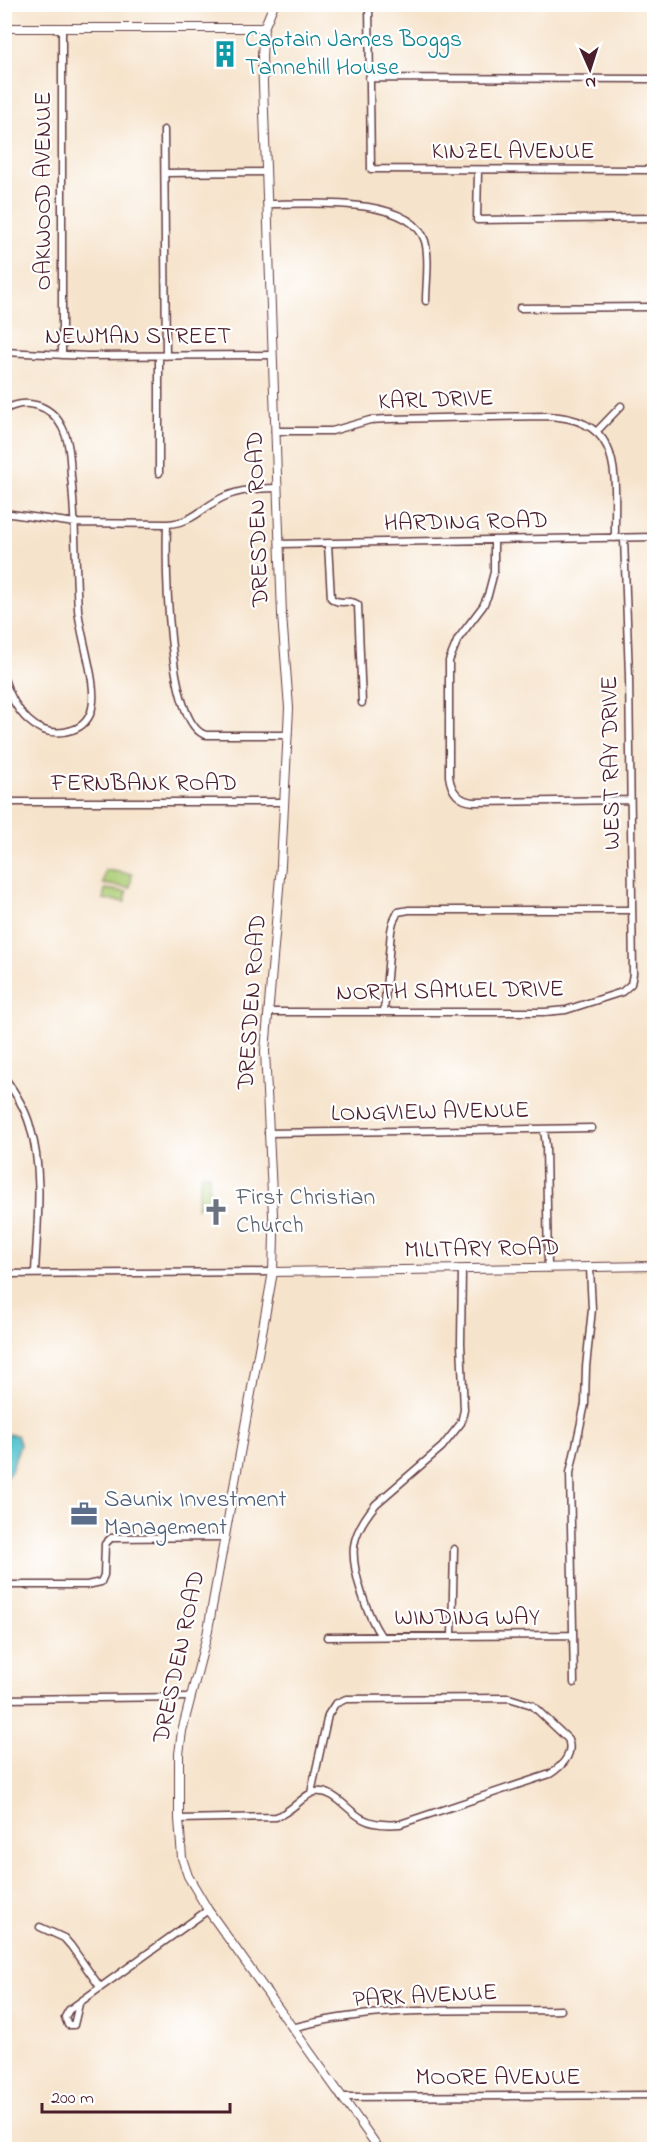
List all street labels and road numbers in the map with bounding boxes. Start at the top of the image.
street label: OAKWOOD AVENUE [27,91,62,291]
street label: KINZEL AVENUE [431,135,595,170]
street label: NEWMAN STREET [45,320,231,355]
street label: KARL DRIVE [378,381,494,421]
street label: DRESDEN ROAD [238,431,280,608]
street label: HARDING ROAD [384,504,548,542]
street label: WEST RAY DRIVE [593,676,631,850]
street label: FERNBANK ROAD [50,767,237,802]
street label: DRESDEN ROAD [229,913,277,1092]
street label: NORTH SAMUEL DRIVE [336,973,564,1011]
street label: LONGVIEW AVENUE [330,1094,530,1132]
street label: MILITARY ROAD [404,1231,560,1269]
street label: DRESDEN ROAD [144,1568,215,1747]
street label: WINDING WAY [394,1601,540,1636]
street label: PARK AVENUE [352,1976,498,2018]
street label: MOORE AVENUE [416,2061,581,2096]

